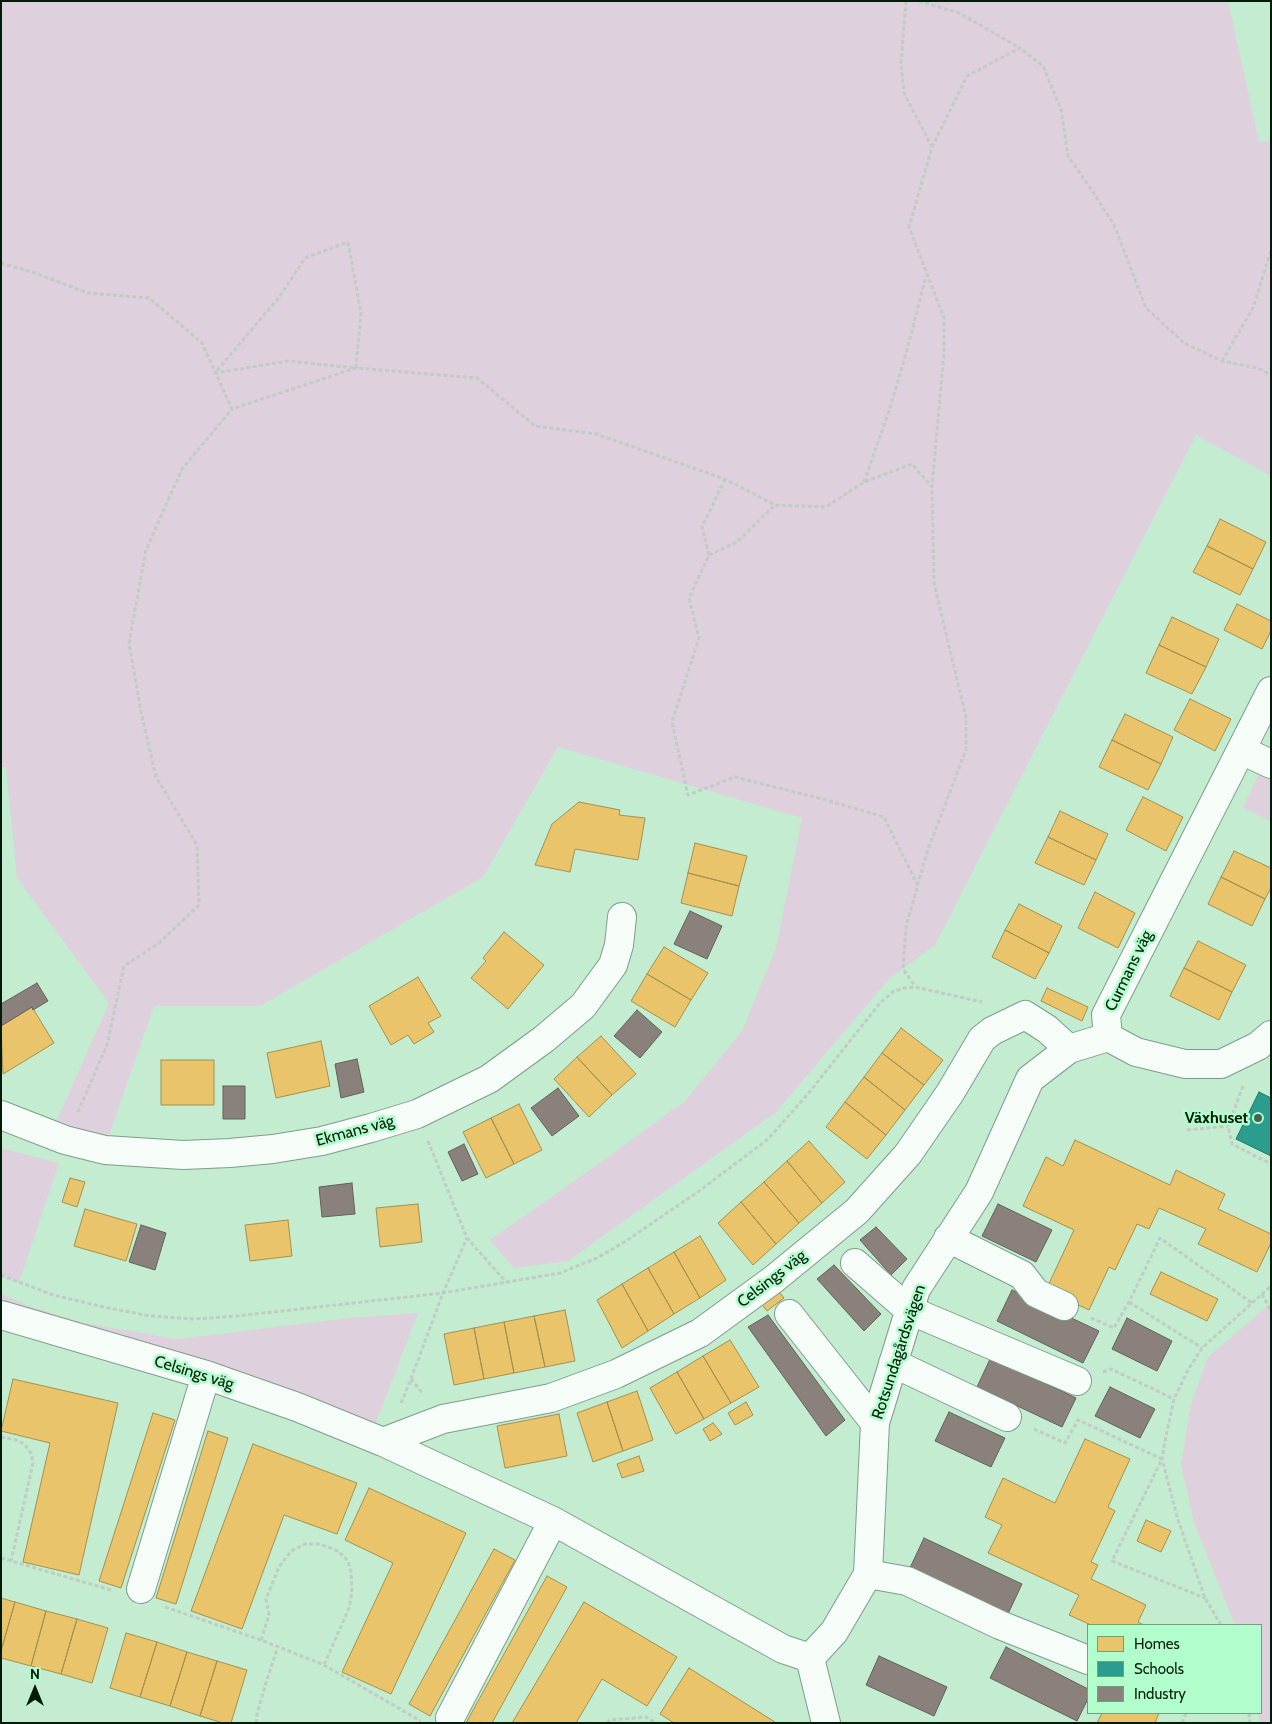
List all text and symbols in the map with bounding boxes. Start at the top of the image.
street label: Curmans väg [1101,928,1157,1014]
place label: Växhuset [1185,1108,1248,1128]
street label: Ekmans väg [314,1111,396,1151]
marker: Växhuset [1252,1112,1264,1124]
street label: Celsings väg [734,1246,810,1312]
street label: Rotsundagårdsvägen [868,1282,930,1422]
street label: Celsings väg [152,1352,236,1394]
legend [1087,1624,1262,1714]
text: Homes [1134,1635,1180,1653]
text: Schools [1134,1660,1184,1678]
north arrow [10,1664,60,1714]
text: N [30,1665,40,1683]
text: Industry [1134,1685,1186,1703]

